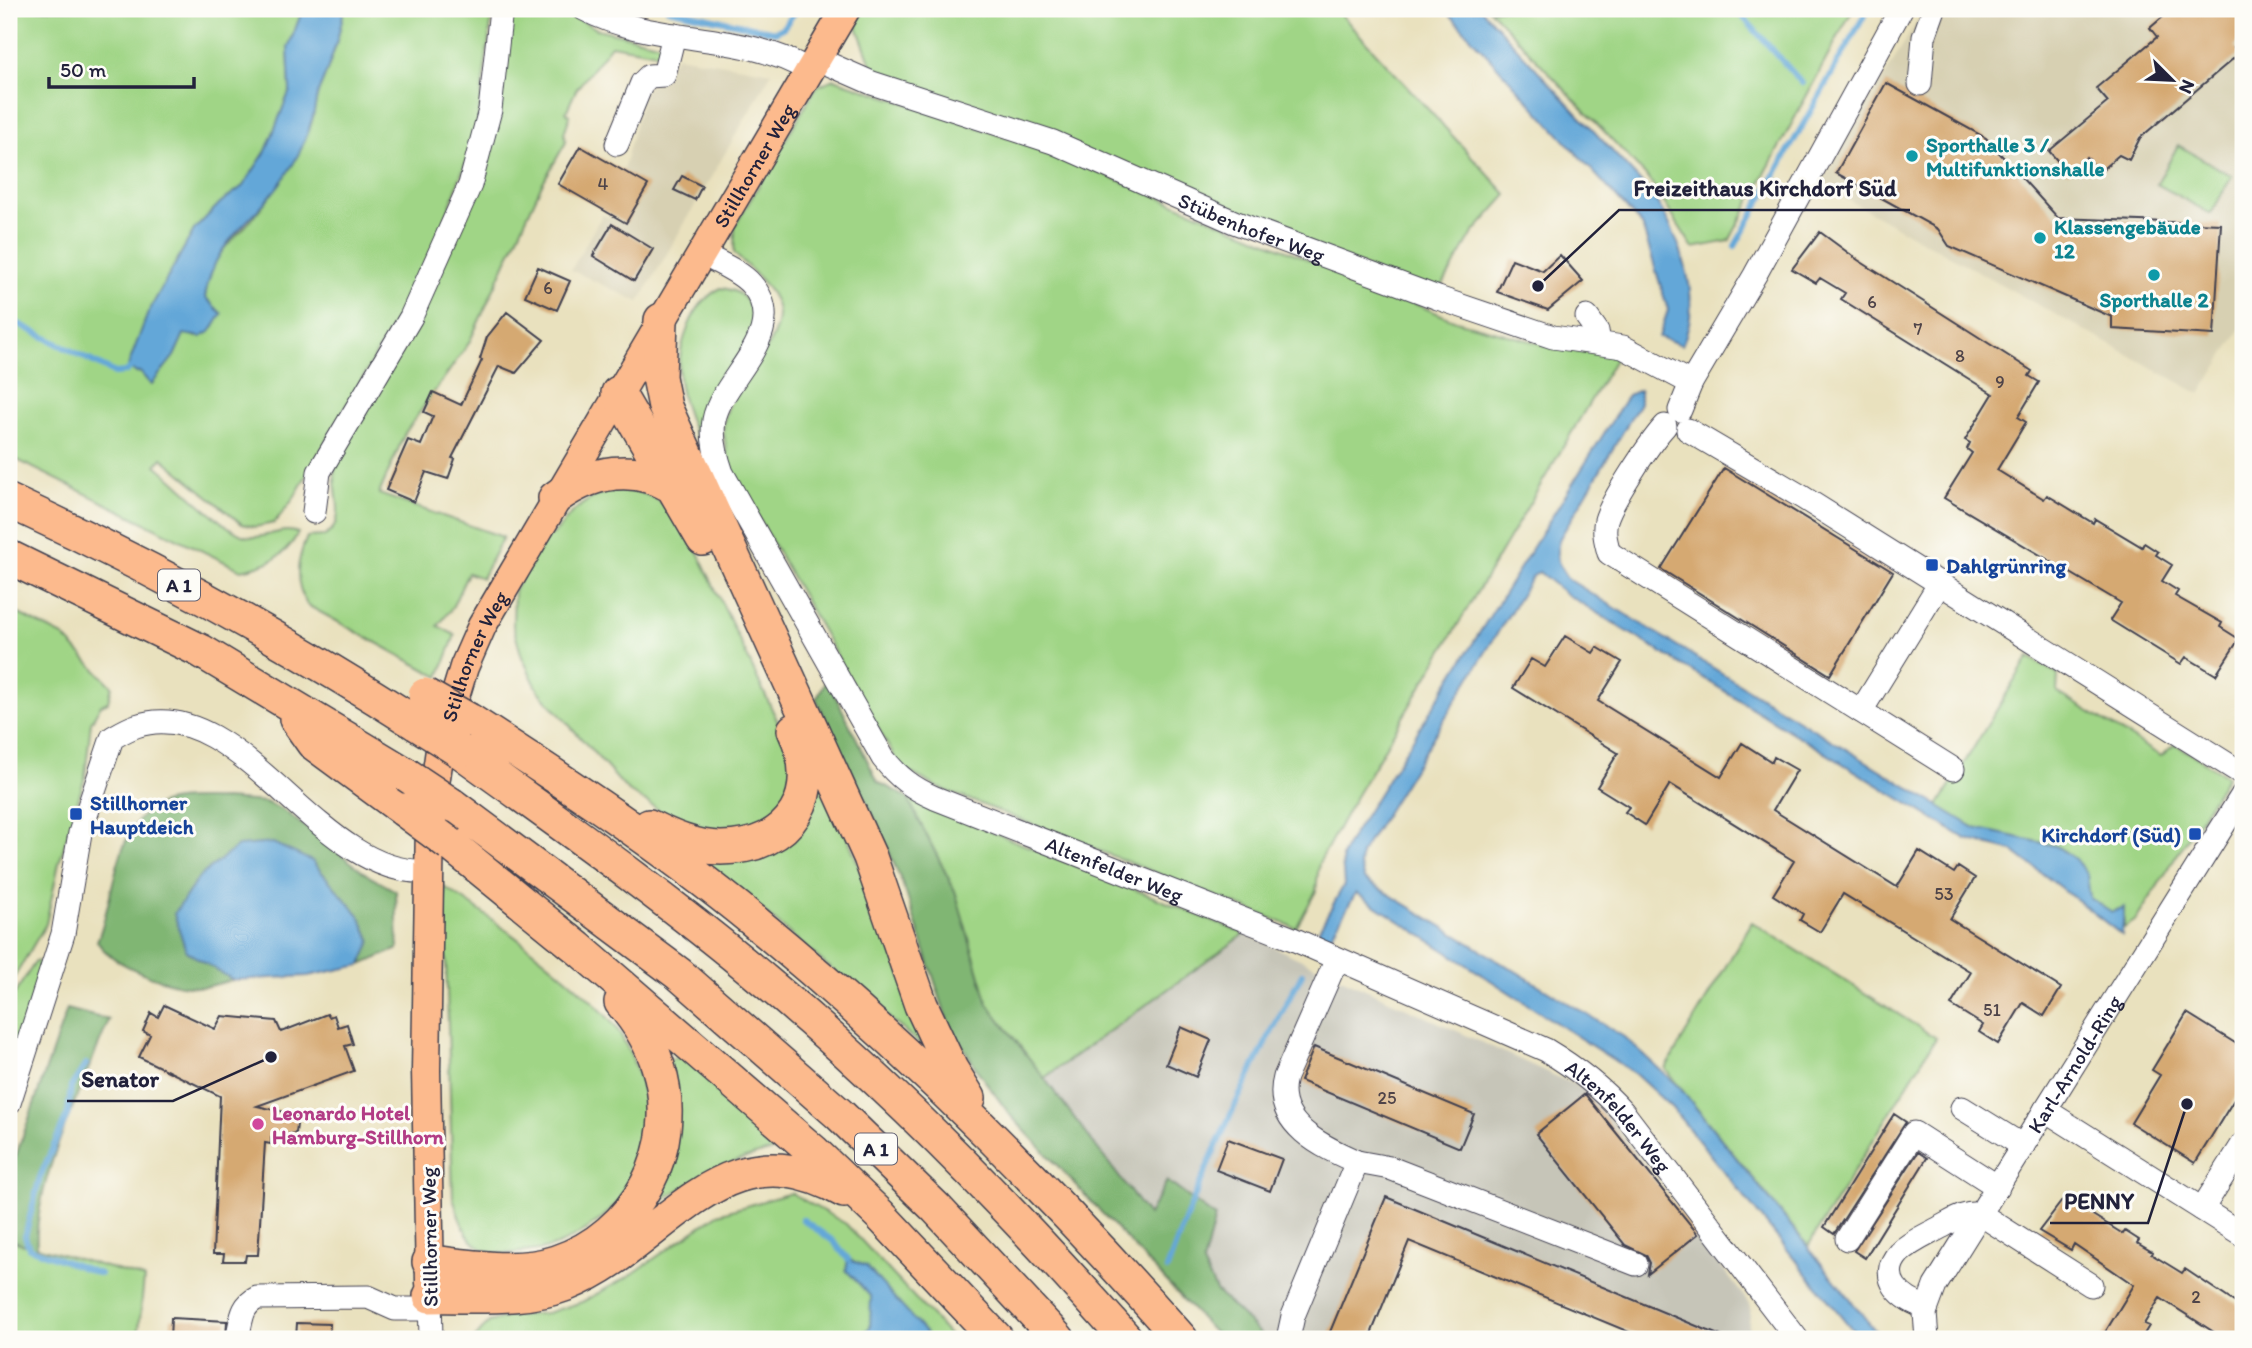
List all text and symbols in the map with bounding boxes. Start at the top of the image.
scale bar [49,46,194,90]
north arrow [2136,46,2206,116]
text: 50 m [60,57,107,82]
text: N [2174,76,2200,97]
street label: Stillhorner Weg [707,98,800,232]
place label: Sporthalle 3 / Multifunktionshalle [1926,132,2105,181]
marker: Sporthalle 3 / Multifunktionshalle [1904,148,1920,164]
callout: Freizeithaus Kirchdorf Süd [1619,166,1910,210]
house number: 4 [598,173,609,195]
text: Freizeithaus Kirchdorf Süd [1633,174,1897,202]
street label: Stübenhofer Weg [1175,187,1329,267]
place label: Klassengebäude 12 [2054,214,2201,263]
marker: Klassengebäude 12 [2032,230,2048,246]
marker: Sporthalle 2 [2146,267,2162,283]
house number: 6 [543,277,553,299]
place label: Sporthalle 2 [2100,287,2208,313]
house number: 6 [1867,291,1877,313]
house number: 7 [1914,318,1923,340]
house number: 8 [1955,345,1965,367]
house number: 9 [1995,371,2005,393]
place label: Dahlgrünring [1946,553,2067,579]
marker: Dahlgrünring [1924,557,1940,573]
road number: A 1 [158,570,200,600]
street label: Stillhorner Weg [436,586,513,724]
place label: Stillhorner Hauptdeich [90,790,194,840]
marker: Stillhorner Hauptdeich [68,806,84,822]
place label: Kirchdorf (Süd) [2042,822,2181,848]
marker: Kirchdorf (Süd) [2187,826,2203,842]
street label: Altenfelder Weg [1042,830,1187,907]
house number: 53 [1934,883,1954,905]
street label: Karl-Arnold-Ring [2022,990,2127,1137]
house number: 51 [1983,999,2001,1021]
street label: Altenfelder Weg [1561,1054,1677,1177]
callout: Senator [67,1057,173,1101]
text: Senator [81,1065,160,1093]
house number: 25 [1378,1087,1396,1109]
place label: Leonardo Hotel Hamburg-Stillhorn [272,1100,444,1150]
marker: Leonardo Hotel Hamburg-Stillhorn [250,1116,266,1132]
road number: A 1 [855,1134,897,1164]
street label: Stillhorner Weg [415,1167,443,1307]
callout: PENNY [2050,1179,2148,1223]
text: PENNY [2064,1187,2135,1215]
house number: 2 [2191,1286,2201,1308]

